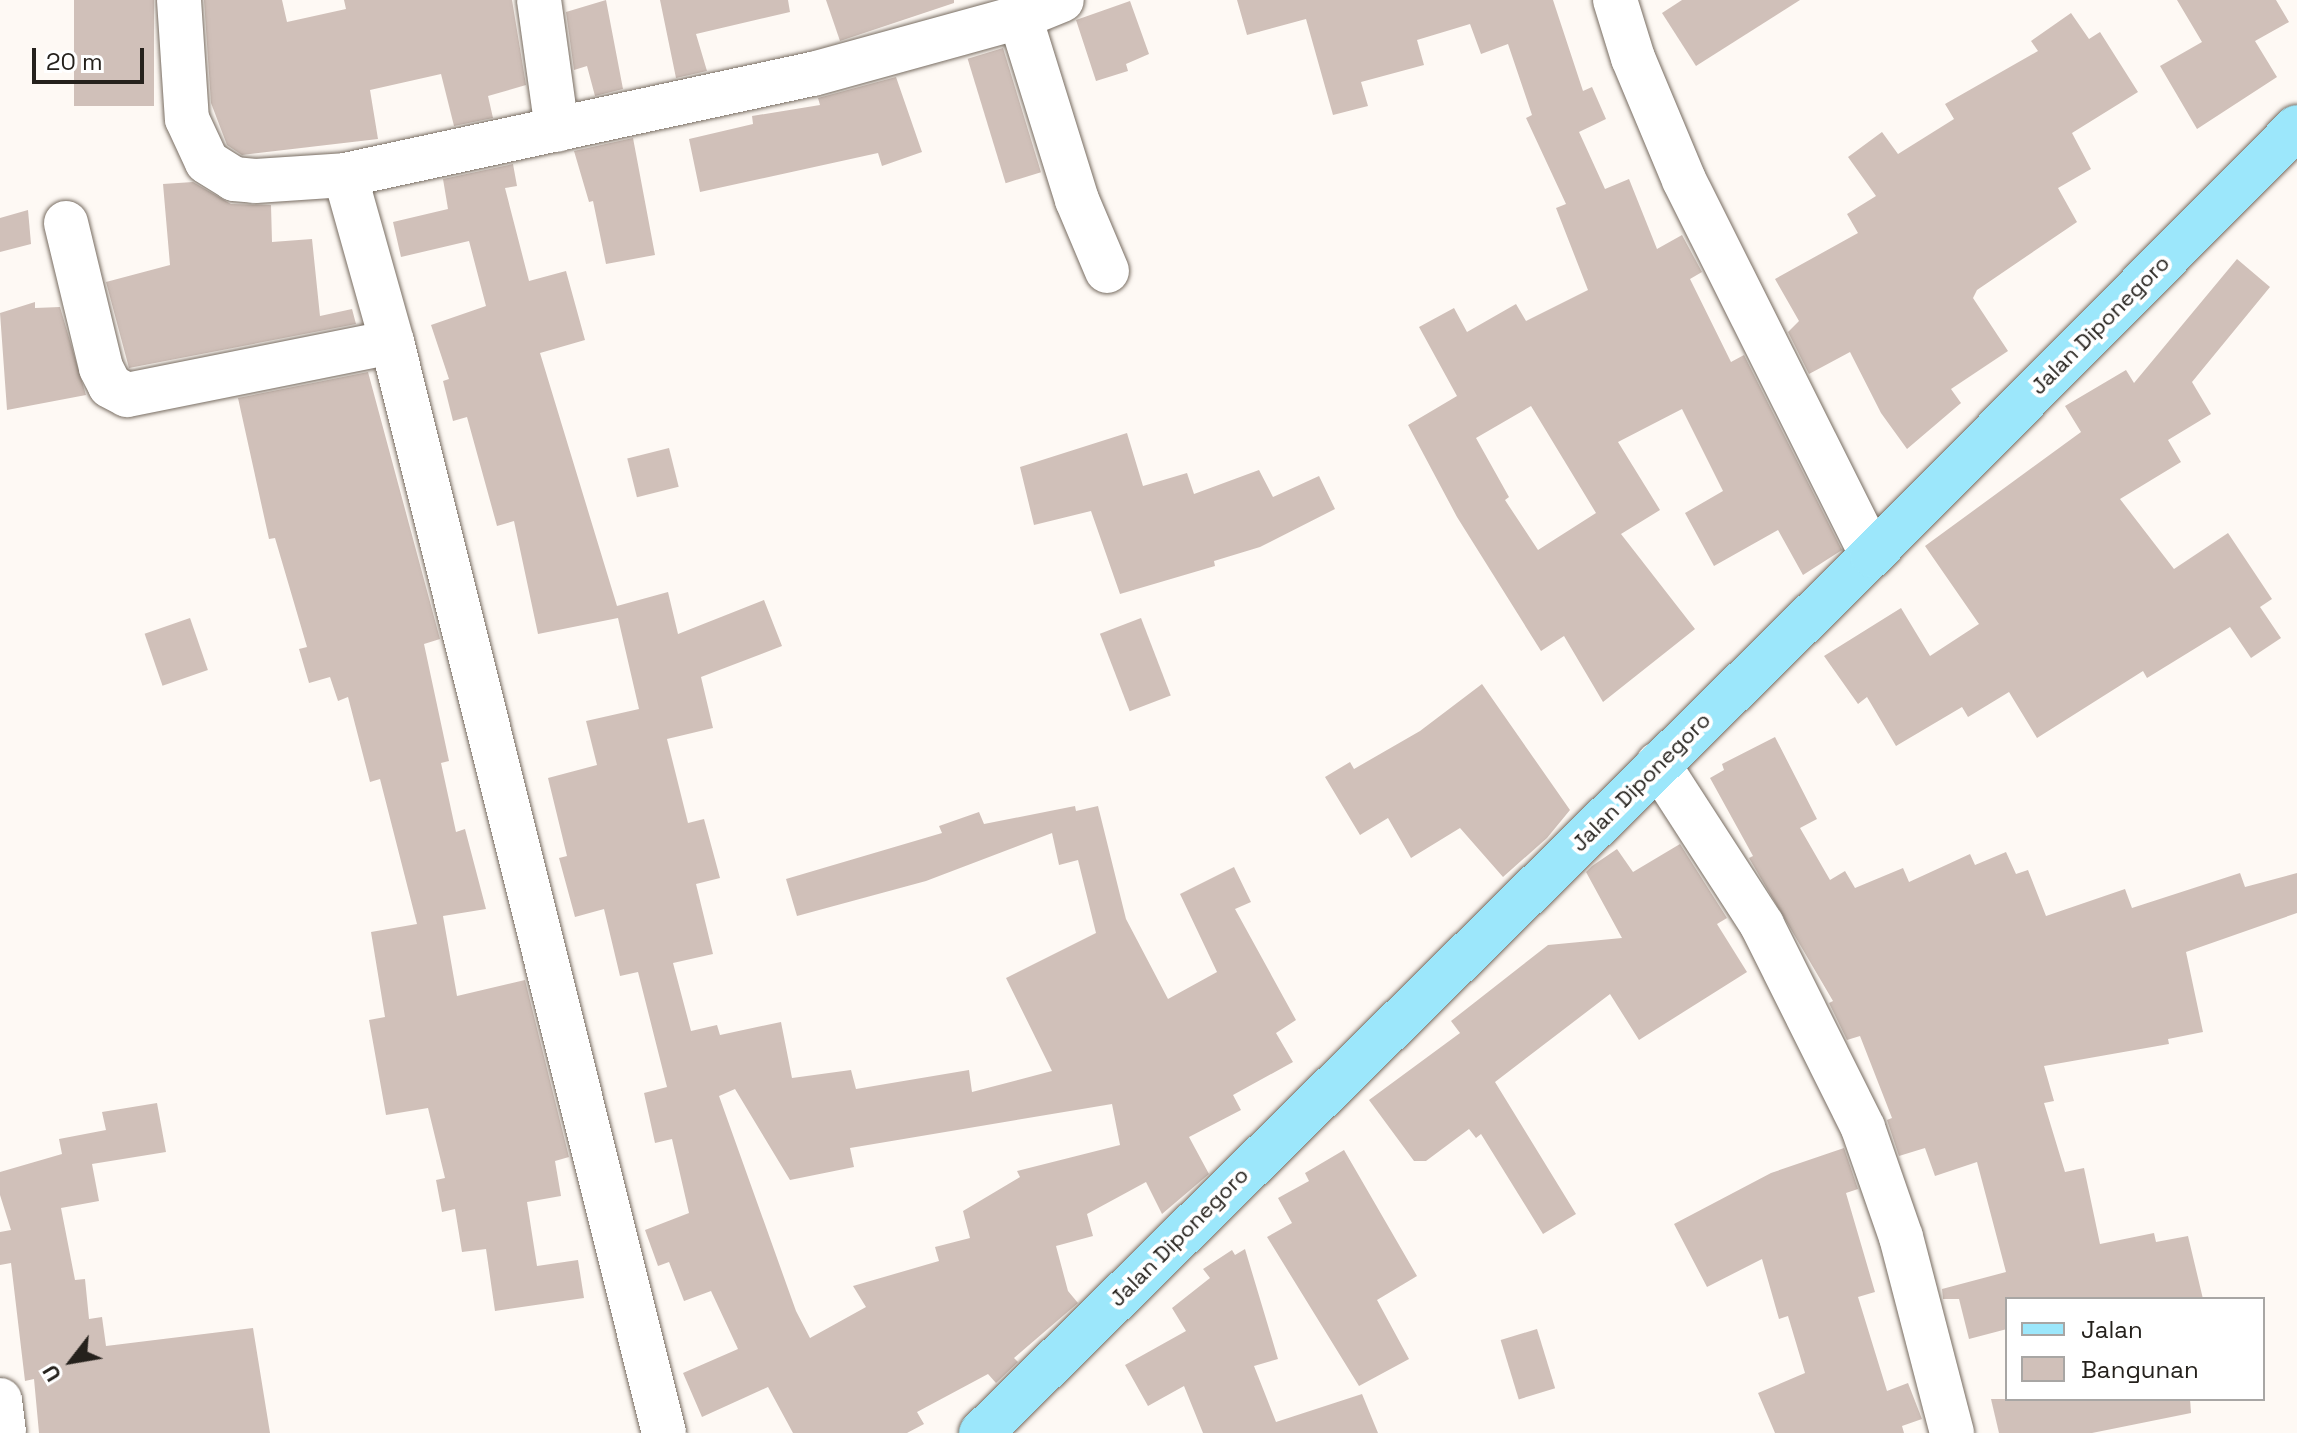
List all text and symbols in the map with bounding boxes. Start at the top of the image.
scale bar [36,32,148,82]
text: 20 m [46,46,103,77]
street label: Jalan Diponegoro [2025,250,2175,400]
street label: Jalan Diponegoro [1566,707,1716,857]
street label: Jalan Diponegoro [1104,1162,1254,1312]
legend [2005,1297,2265,1401]
text: Jalan [2081,1314,2143,1345]
north arrow [32,1321,112,1401]
text: Bangunan [2081,1354,2199,1385]
text: U [36,1360,67,1387]

